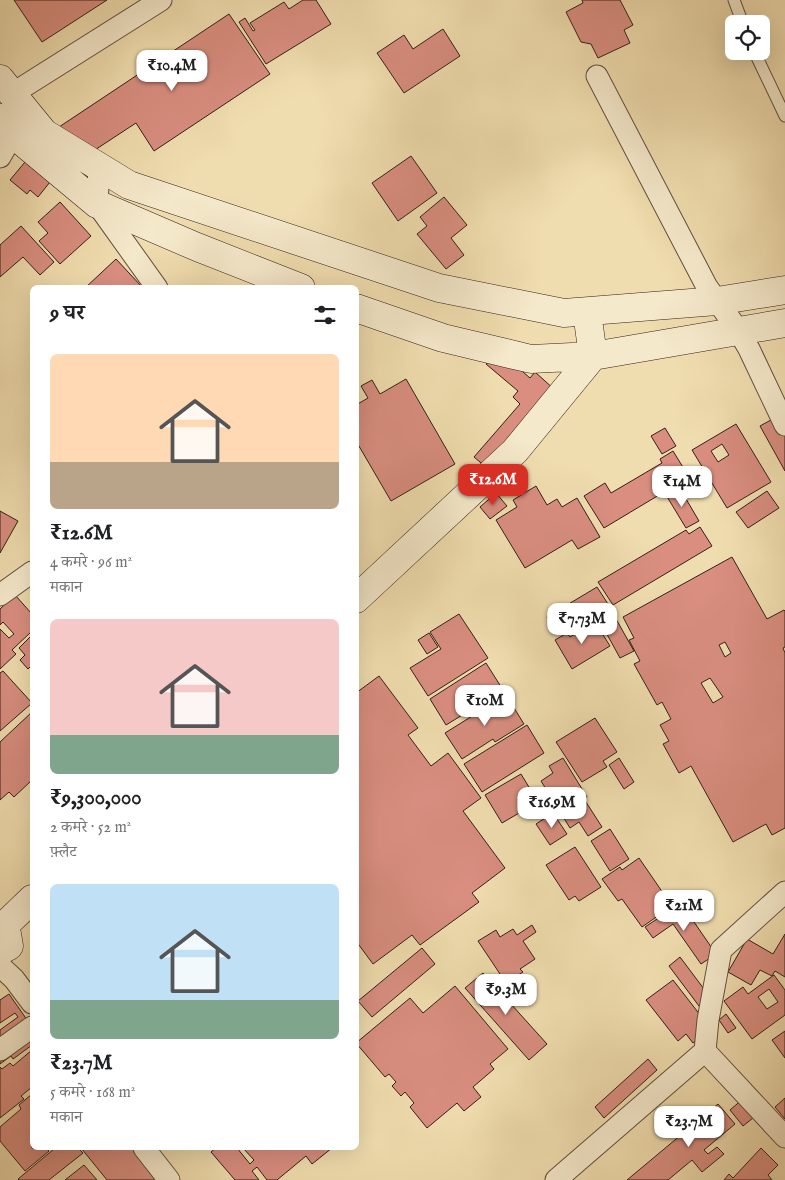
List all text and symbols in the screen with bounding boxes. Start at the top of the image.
map controls [725,15,770,60]
button: locate [725,15,770,60]
pin: ₹10.4M [131,49,213,92]
text: ₹10.4M [147,56,197,76]
text: 9 घर [50,300,85,327]
icon: filters [311,301,339,329]
icon: home [150,386,240,476]
pin: ₹12.6M [452,464,534,506]
pin: ₹14M [652,466,712,508]
text: ₹12.6M [469,470,517,490]
text: ₹14M [663,472,701,492]
text: ₹12.6M [50,520,113,547]
text: 4 कमरे · 96 m² [50,553,132,573]
text: मकान [50,578,82,598]
pin: ₹7.73M [541,602,623,645]
text: ₹7.73M [558,609,606,629]
icon: home [150,651,240,741]
pin: ₹10M [455,684,515,727]
text: ₹10M [466,691,504,711]
text: ₹9,300,000 [50,785,142,812]
pin: ₹16.9M [511,786,593,829]
text: ₹16.9M [528,793,576,813]
text: 2 कमरे · 52 m² [50,818,131,838]
text: फ़्लैट [50,843,77,863]
pin: ₹21M [654,890,714,932]
text: ₹21M [665,896,703,916]
icon: home [150,916,240,1006]
pin: ₹9.3M [471,974,541,1016]
text: ₹9.3M [486,980,526,1000]
text: ₹23.7M [50,1050,113,1077]
text: 5 कमरे · 168 m² [50,1083,135,1103]
pin: ₹23.7M [648,1106,730,1148]
text: मकान [50,1108,82,1128]
text: ₹23.7M [665,1112,713,1132]

